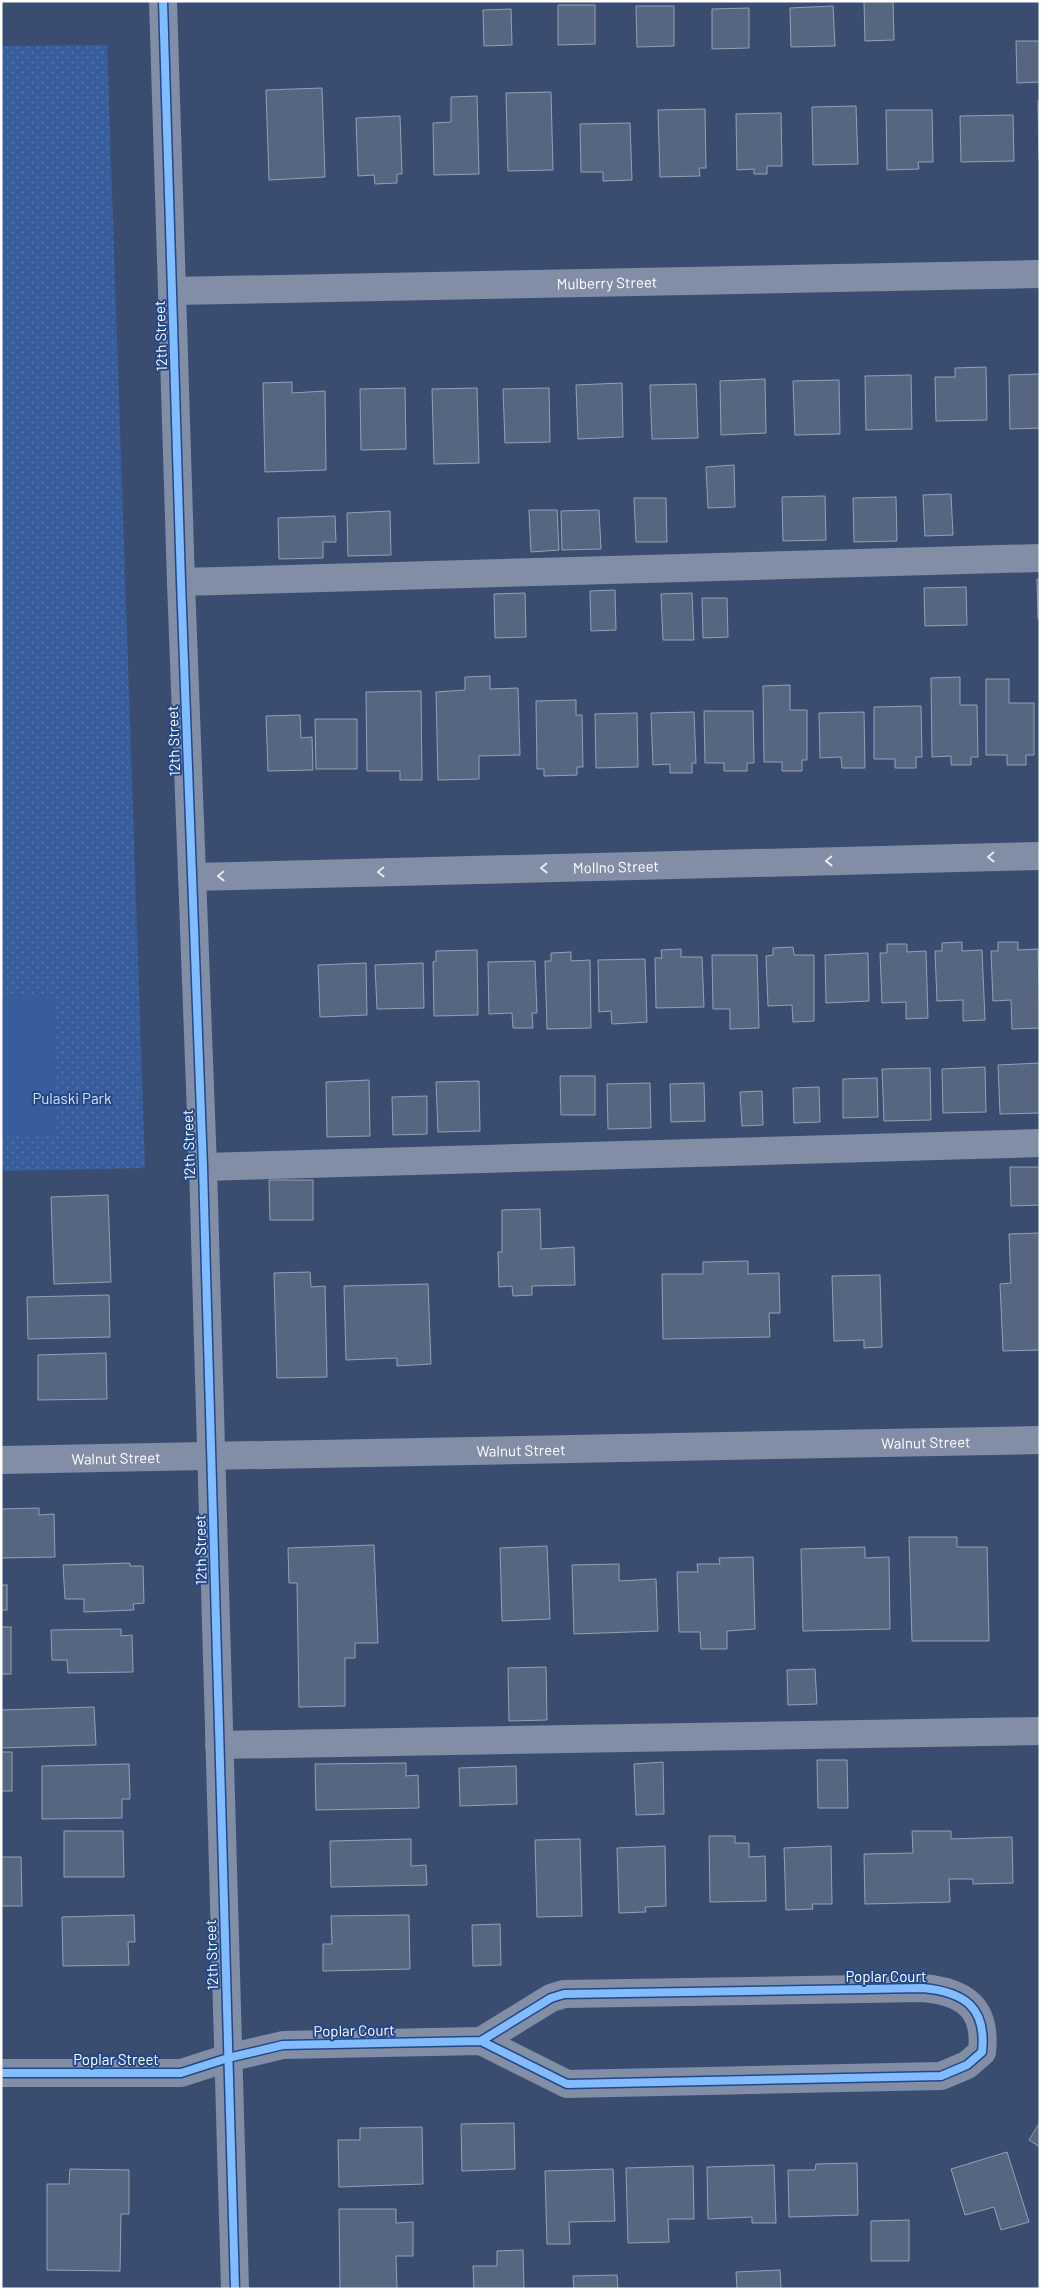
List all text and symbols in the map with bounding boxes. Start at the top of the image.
street label: Mulberry Street [556,273,657,292]
street label: 12th Street [150,300,170,372]
street label: 12th Street [163,705,183,777]
one-way arrow [987,852,994,862]
street label: Mollno Street [573,856,659,877]
one-way arrow [824,856,832,866]
one-way arrow [539,863,547,873]
one-way arrow [377,867,384,877]
one-way arrow [217,871,225,882]
park label: Pulaski Park [32,1089,112,1107]
street label: 12th Street [178,1109,198,1181]
street label: Walnut Street [881,1432,971,1452]
street label: Walnut Street [476,1440,566,1460]
street label: Walnut Street [71,1448,161,1468]
street label: 12th Street [190,1514,210,1586]
street label: 12th Street [201,1919,221,1991]
street label: Poplar Court [845,1967,927,1985]
street label: Poplar Court [313,2020,395,2040]
street label: Poplar Street [73,2050,159,2068]

